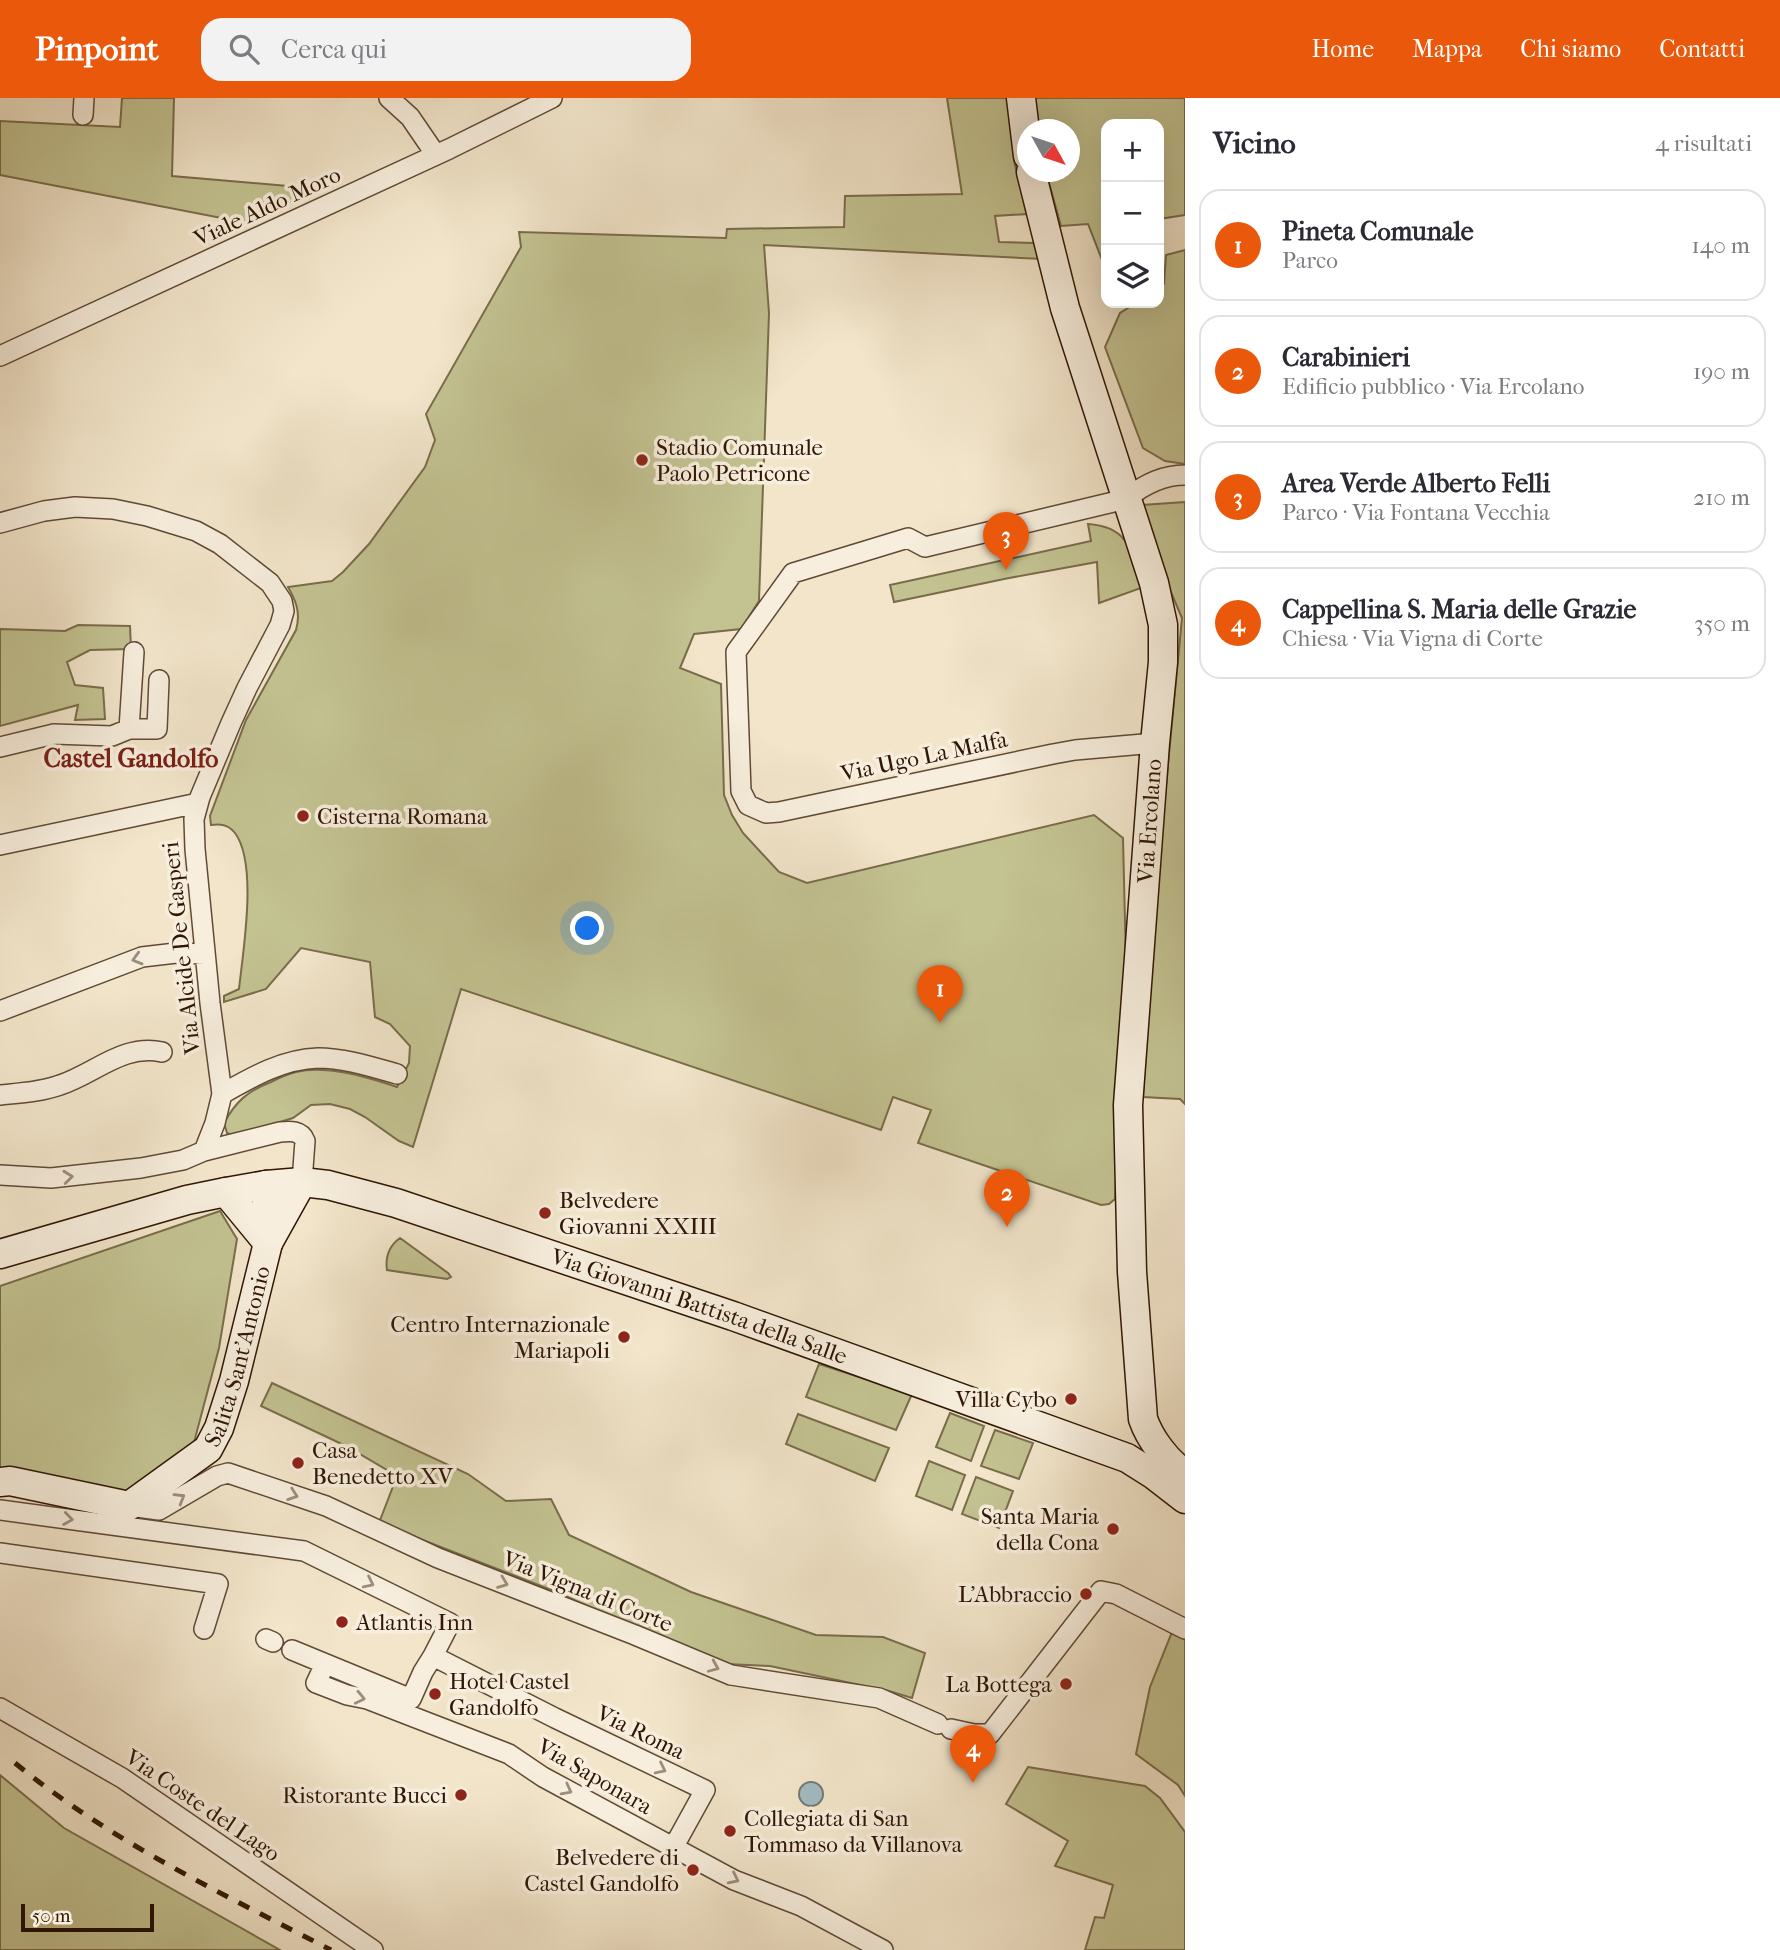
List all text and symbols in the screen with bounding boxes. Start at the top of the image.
search box [201,18,691,81]
text: Pinpoint [35,30,159,69]
icon: search [225,30,263,68]
text: Cerca qui [281,34,387,65]
text: Home [1312,35,1374,63]
text: Mappa [1412,35,1482,63]
text: Chi siamo [1520,35,1621,63]
text: Contatti [1659,35,1745,63]
north arrow [1017,119,1080,182]
map controls [1101,119,1164,308]
button: + [1101,119,1164,182]
text: Vicino [1213,126,1296,161]
text: 4 risultati [1655,130,1752,157]
street label: Viale Aldo Moro [189,161,345,253]
button: − [1101,182,1164,245]
text: Pineta Comunale [1282,216,1474,247]
text: 1 [1234,232,1242,259]
text: 140 m [1691,232,1750,259]
button: layers [1101,245,1164,308]
text: Parco [1282,247,1338,274]
text: Carabinieri [1282,342,1410,373]
text: 2 [1232,358,1244,385]
text: 190 m [1693,358,1750,385]
text: Edificio pubblico · Via Ercolano [1282,373,1584,400]
place label: Stadio Comunale Paolo Petricone [656,434,823,487]
marker: Stadio Comunale Paolo Petricone [634,452,650,468]
text: Area Verde Alberto Felli [1282,468,1550,499]
text: 3 [1233,484,1243,511]
text: 210 m [1693,484,1750,511]
text: Parco · Via Fontana Vecchia [1282,499,1550,526]
pin: 3 [983,512,1029,570]
text: Cappellina S. Maria delle Grazie [1282,594,1636,625]
text: 4 [1231,610,1245,637]
text: 350 m [1694,610,1750,637]
text: Chiesa · Via Vigna di Corte [1282,625,1543,652]
street label: Via Ugo La Malfa [837,726,1010,788]
district label: Castel Gandolfo [44,743,218,774]
street label: Via Ercolano [1132,758,1167,885]
place label: Cisterna Romana [317,803,488,830]
marker: Cisterna Romana [295,808,311,824]
street label: Via Alcide De Gasperi [157,840,206,1057]
your location [570,911,604,945]
one-way arrow [132,951,144,965]
pin: 1 [917,965,963,1023]
one-way arrow [62,1169,74,1184]
pin: 2 [984,1169,1030,1227]
place label: Belvedere Giovanni XXIII [559,1187,717,1240]
marker: Belvedere Giovanni XXIII [537,1205,553,1221]
street label: Via Giovanni Battista della Salle [547,1243,851,1370]
street label: Salita Sant'Antonio [199,1263,276,1451]
place label: Centro Internazionale Mariapoli [390,1311,610,1364]
marker: Centro Internazionale Mariapoli [616,1329,632,1345]
place label: Villa Cybo [955,1386,1057,1413]
marker: Villa Cybo [1063,1391,1079,1407]
place label: Casa Benedetto XV [312,1437,454,1490]
marker: Casa Benedetto XV [290,1455,306,1471]
one-way arrow [287,1487,299,1501]
one-way arrow [173,1493,186,1506]
place label: Santa Maria della Cona [981,1503,1099,1556]
one-way arrow [62,1511,73,1526]
marker: Santa Maria della Cona [1105,1521,1121,1537]
street label: Via Vigna di Corte [498,1545,677,1638]
one-way arrow [362,1575,374,1589]
one-way arrow [496,1575,508,1589]
place label: L’Abbraccio [958,1581,1072,1608]
marker: L’Abbraccio [1078,1586,1094,1602]
place label: Atlantis Inn [355,1609,474,1636]
marker: Atlantis Inn [334,1614,350,1630]
one-way arrow [707,1659,719,1673]
place label: Hotel Castel Gandolfo [449,1668,570,1721]
place label: La Bottega [945,1671,1052,1698]
marker: La Bottega [1058,1676,1074,1692]
marker: Hotel Castel Gandolfo [427,1686,443,1702]
one-way arrow [354,1690,366,1704]
street label: Via Roma [591,1699,690,1766]
pin: 4 [950,1725,996,1783]
street label: Via Saponara [532,1732,657,1820]
street label: Via Coste del Lago [119,1743,285,1867]
one-way arrow [654,1761,666,1775]
place label: Ristorante Bucci [282,1782,447,1809]
one-way arrow [560,1782,572,1795]
marker: Ristorante Bucci [453,1787,469,1803]
place label: Collegiata di San Tommaso da Villanova [744,1805,963,1858]
marker: Collegiata di San Tommaso da Villanova [722,1823,738,1839]
place label: Belvedere di Castel Gandolfo [524,1844,679,1897]
marker: Belvedere di Castel Gandolfo [685,1862,701,1878]
one-way arrow [727,1871,739,1885]
scale bar [21,1901,154,1933]
text: 50 m [32,1905,71,1927]

